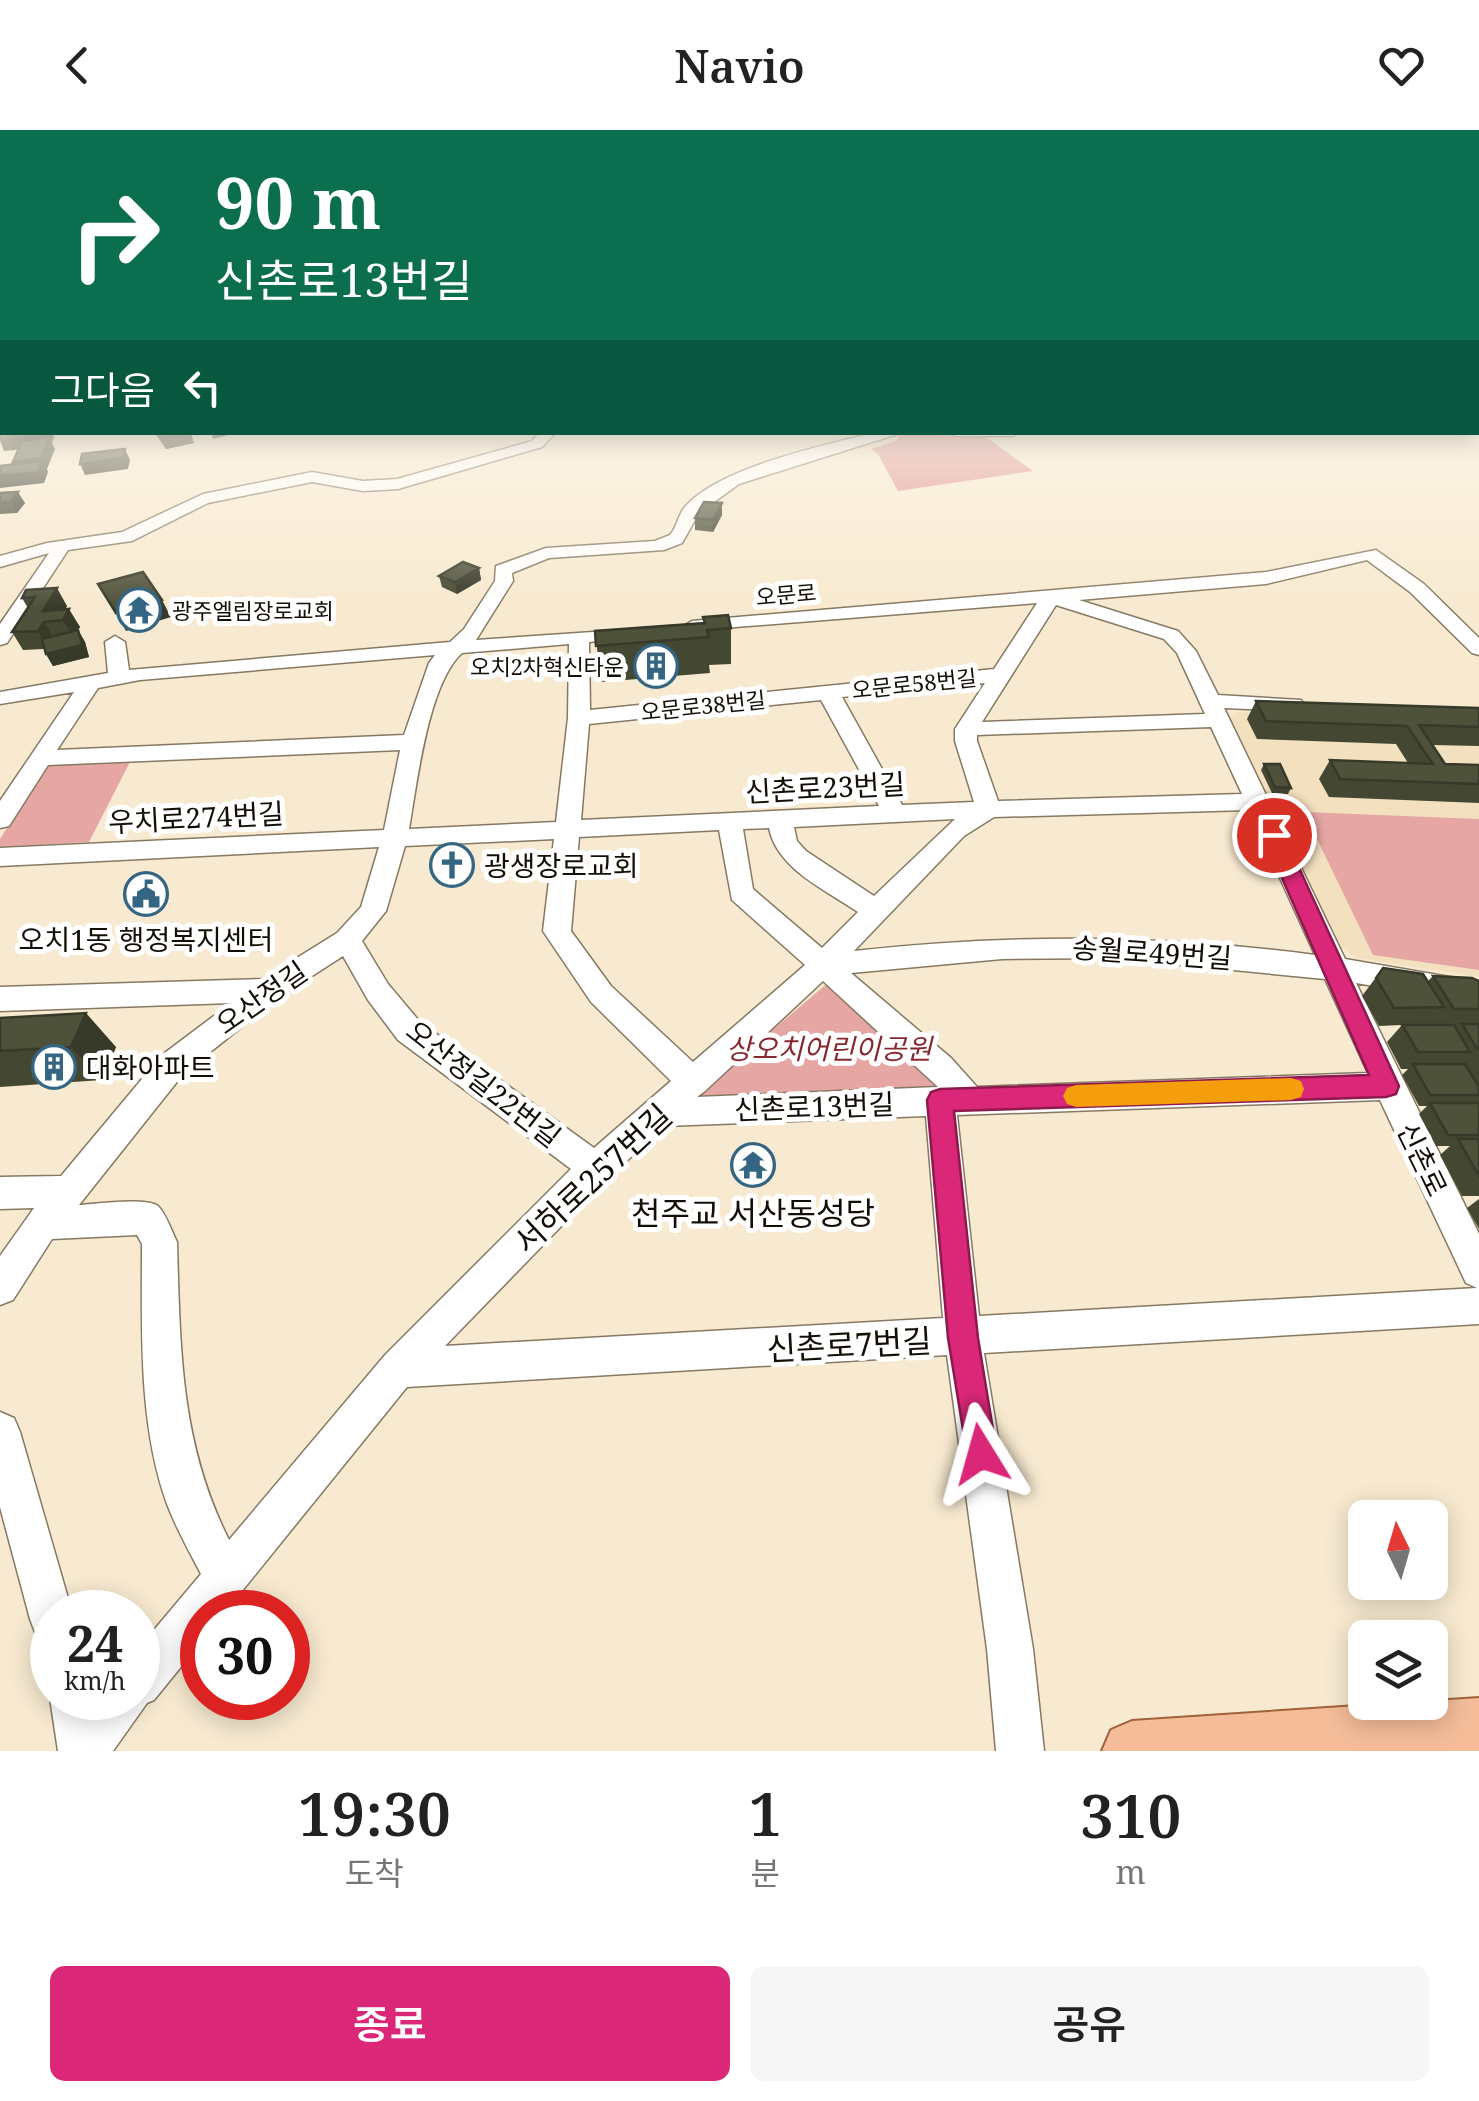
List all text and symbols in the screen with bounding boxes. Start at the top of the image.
text: Navio [674,35,805,96]
icon: back [50,38,105,93]
icon: heart [1374,38,1429,93]
text: 90 m [215,154,381,250]
icon: right [50,170,180,300]
text: 신촌로13번길 [215,249,472,310]
icon: left [175,360,230,415]
text: 그다음 [50,363,155,415]
street label: 오문로 [754,576,818,612]
temple icon: 광주엘림장로교회 [116,587,162,633]
place label: 광주엘림장로교회 [172,595,334,625]
building icon: 오치2차혁신타운 [633,643,679,689]
place label: 오치2차혁신타운 [470,651,624,681]
street label: 오문로58번길 [850,662,978,704]
street label: 오문로38번길 [639,684,767,726]
street label: 신촌로23번길 [744,764,906,810]
street label: 우치로274번길 [107,793,285,841]
pin [1232,793,1317,878]
icon: arrive [1247,808,1302,863]
church icon: 광생장로교회 [429,842,475,888]
place label: 광생장로교회 [484,846,639,884]
public building icon: 오치1동 행정복지센터 [123,871,169,917]
place label: 오치1동 행정복지센터 [19,920,273,958]
street label: 송월로49번길 [1071,927,1233,977]
street label: 오산정길 [208,952,314,1042]
street label: 오산정길22번길 [399,1011,569,1155]
park label: 상오치어린이공원 [726,1029,934,1067]
building icon: 대화아파트 [31,1044,77,1090]
place label: 대화아파트 [86,1048,215,1086]
street label: 신촌로13번길 [733,1084,895,1128]
street label: 서하로257번길 [504,1094,680,1262]
street label: 신촌로 [1389,1116,1457,1202]
temple icon: 천주교 서산동성당 [730,1142,776,1188]
place label: 천주교 서산동성당 [631,1191,875,1234]
street label: 신촌로7번길 [765,1318,933,1370]
position arrow [929,1402,1033,1506]
north arrow [1348,1500,1448,1600]
map controls [1348,1500,1448,1720]
speed limit sign: 30 [180,1590,310,1720]
text: 24 [67,1609,123,1677]
button: layers [1348,1620,1448,1720]
text: km/h [64,1663,126,1697]
text: 19:30 [298,1772,451,1854]
text: 1 [748,1772,782,1854]
text: 310 [1080,1774,1181,1856]
text: m [1115,1850,1146,1893]
text: 도착 [345,1851,404,1894]
text: 분 [751,1851,780,1894]
button: 종료 [50,1966,730,2081]
button: 공유 [750,1966,1429,2081]

